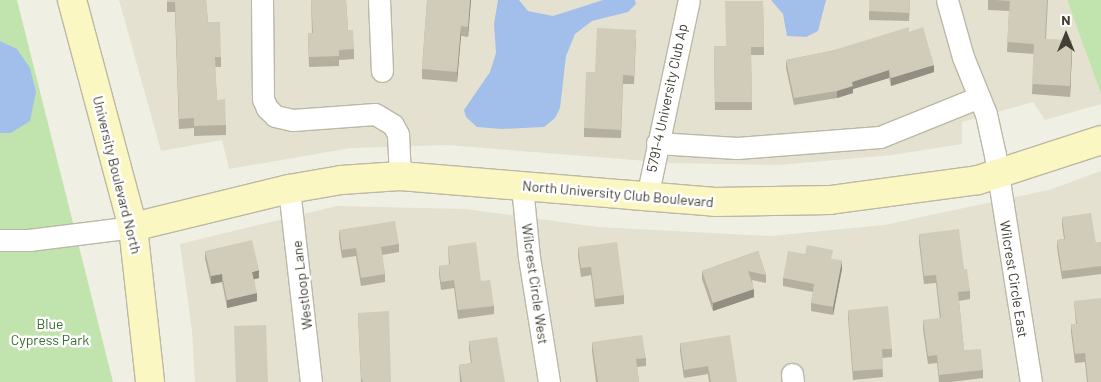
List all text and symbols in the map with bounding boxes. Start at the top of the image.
north arrow [1041,10,1091,60]
text: N [1061,11,1071,28]
street label: 5791-4 University Club Ap [643,22,691,174]
street label: University Boulevard North [89,94,145,256]
street label: North University Club Boulevard [522,177,714,211]
street label: Wilcrest Circle East [996,219,1032,339]
street label: Wilcrest Circle West [518,222,552,346]
street label: Westloop Lane [288,239,316,331]
park label: Blue Cypress Park [11,316,89,348]

